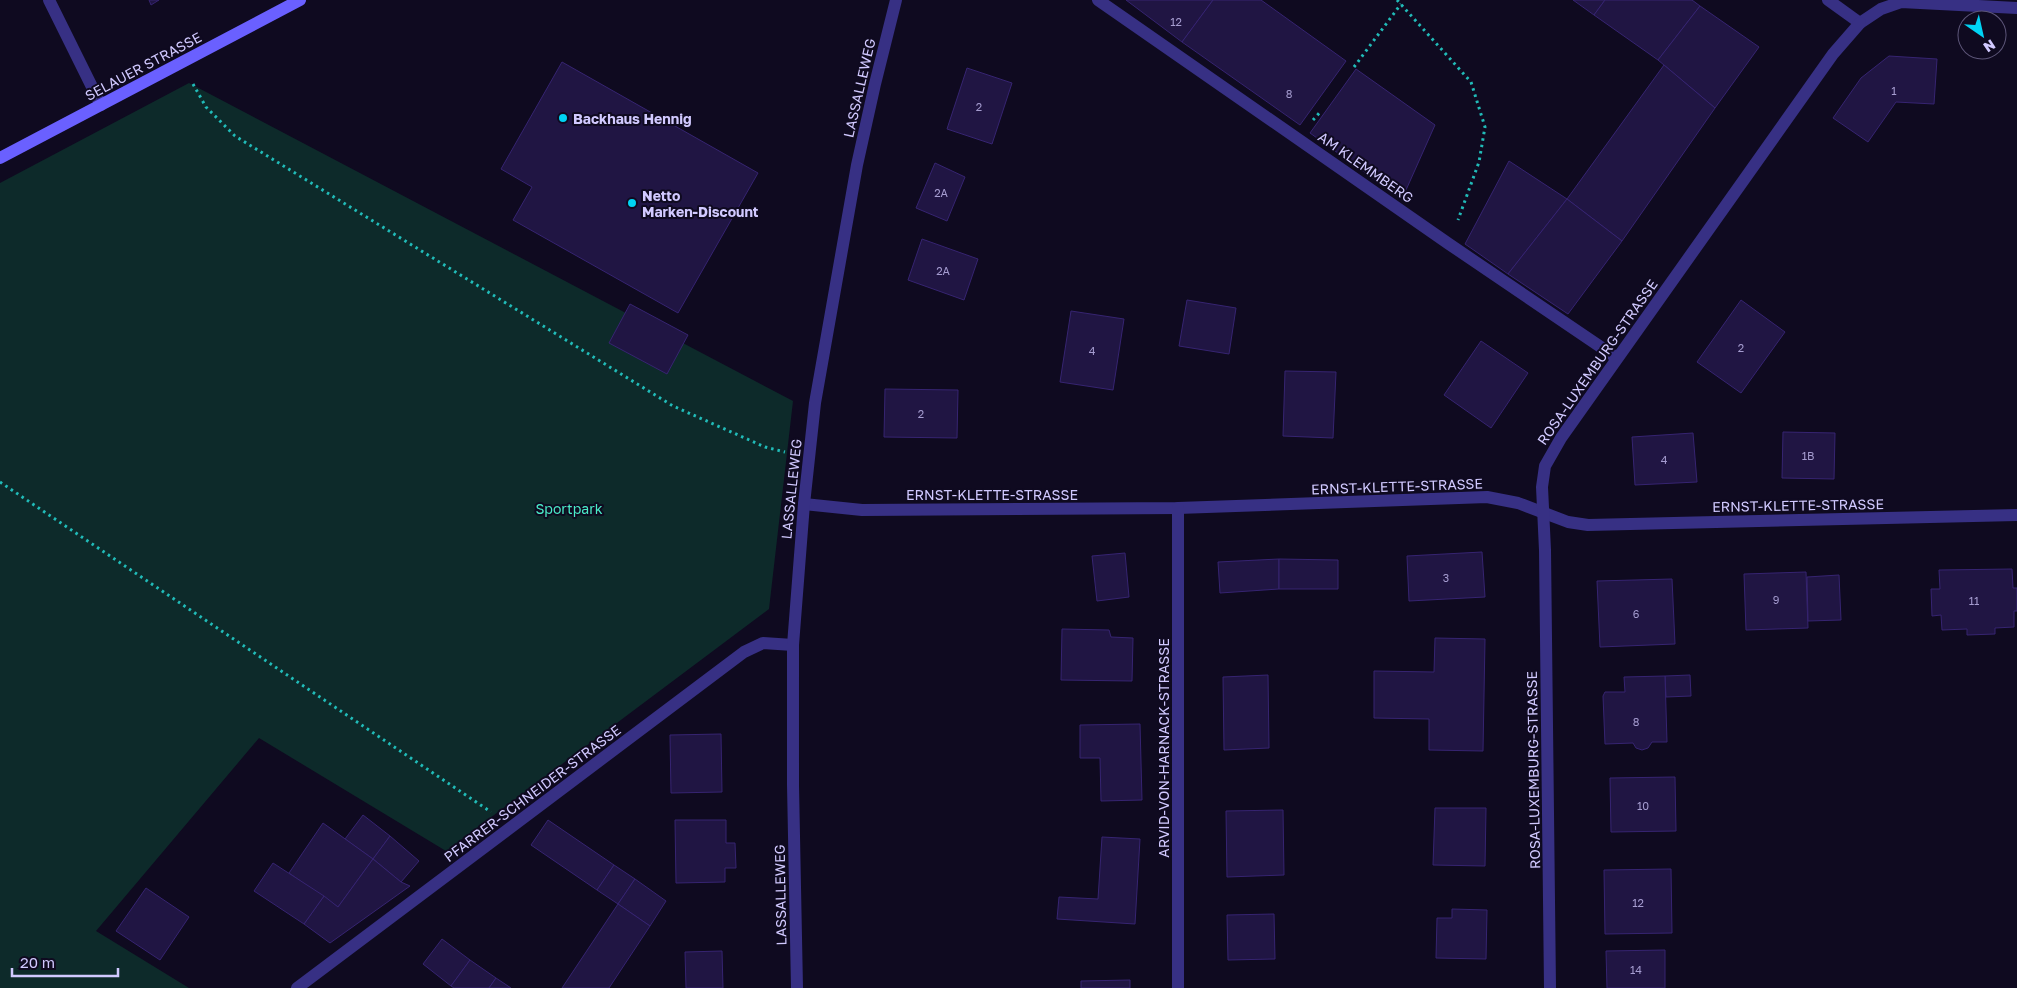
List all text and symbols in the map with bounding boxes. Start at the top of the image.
north arrow [1957,10,2007,60]
house number: 12 [1170,15,1182,28]
street label: SELAUER STRASSE [82,28,204,104]
text: N [1980,36,1999,56]
street label: LASSALLEWEG [839,37,879,139]
house number: 1 [1891,84,1897,97]
house number: 8 [1286,87,1293,100]
house number: 2 [976,100,982,113]
place label: Backhaus Hennig [573,110,692,127]
marker: Backhaus Hennig [557,112,569,124]
street label: AM KLEMMBERG [1315,128,1417,206]
house number: 2A [934,186,949,199]
place label: Netto Marken-Discount [642,187,759,220]
marker: Netto Marken-Discount [626,197,638,209]
house number: 2A [936,264,951,277]
street label: ROSA-LUXEMBURG-STRASSE [1533,276,1661,448]
house number: 2 [1738,341,1744,354]
house number: 4 [1089,344,1096,357]
house number: 2 [918,407,924,420]
street label: LASSALLEWEG [777,438,805,540]
house number: 1B [1802,449,1814,462]
house number: 4 [1661,453,1668,466]
street label: ERNST-KLETTE-STRASSE [1311,475,1483,497]
street label: ERNST-KLETTE-STRASSE [906,486,1078,503]
street label: ERNST-KLETTE-STRASSE [1712,495,1884,515]
park label: Sportpark [535,500,603,517]
house number: 3 [1443,571,1449,584]
house number: 9 [1773,593,1779,606]
house number: 11 [1969,594,1979,607]
house number: 6 [1633,607,1640,620]
street label: ARVID-VON-HARNACK-STRASSE [1155,638,1172,858]
street label: ROSA-LUXEMBURG-STRASSE [1523,671,1543,869]
house number: 8 [1633,715,1640,728]
street label: PFARRER-SCHNEIDER-STRASSE [440,721,624,865]
house number: 10 [1637,799,1649,812]
street label: LASSALLEWEG [771,844,789,946]
house number: 12 [1632,896,1644,909]
scale bar [12,946,119,978]
text: 20 m [20,953,55,971]
house number: 14 [1630,963,1642,976]

